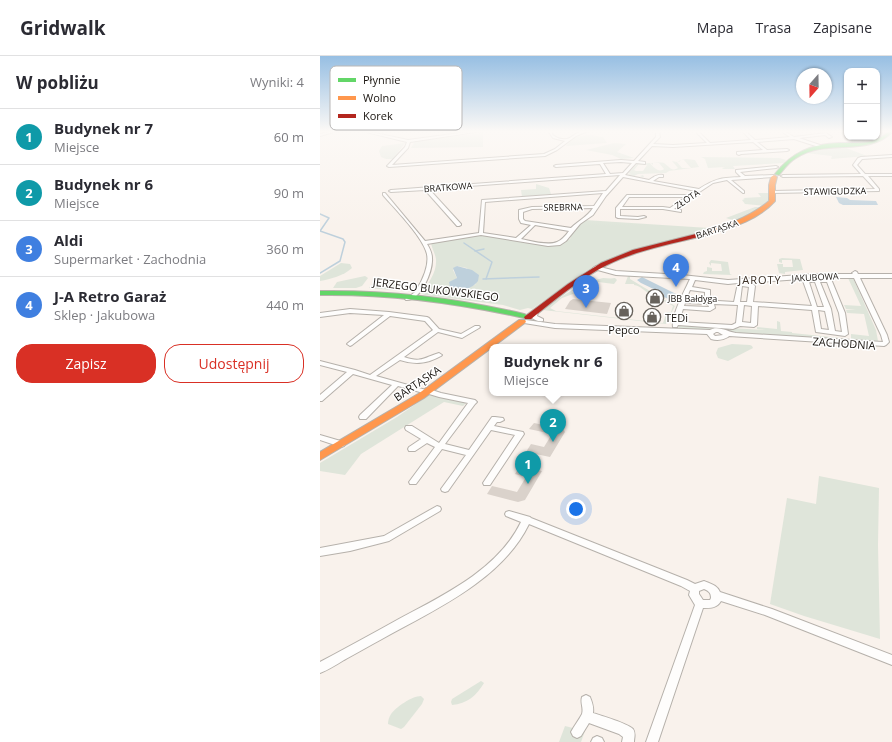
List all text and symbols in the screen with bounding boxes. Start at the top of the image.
text: Gridwalk [20,15,106,41]
text: Mapa [697,18,734,37]
text: Trasa [756,18,791,37]
text: Zapisane [813,18,872,37]
legend [330,66,462,130]
north arrow [796,68,832,104]
map controls [844,68,880,140]
button: + [844,68,880,104]
text: W pobliżu [16,71,99,94]
text: Płynnie [363,72,400,87]
text: Wyniki: 4 [250,73,304,91]
text: Wolno [363,90,396,105]
button: − [844,104,880,140]
text: Korek [363,108,393,123]
text: Budynek nr 7 [54,118,153,138]
text: 1 [25,128,33,146]
text: 60 m [274,128,304,146]
text: Miejsce [54,138,99,156]
text: Budynek nr 6 [54,174,153,194]
street label: BRATKOWA [423,179,473,195]
text: 2 [25,184,33,202]
text: 90 m [274,184,304,202]
street label: STAWIGUDZKA [804,184,867,198]
street label: ZŁOTA [672,186,702,212]
text: Miejsce [54,194,99,212]
street label: SREBRNA [543,200,583,214]
street label: BARTĄSKA [694,216,740,242]
text: Aldi [54,230,83,250]
text: 3 [25,240,33,258]
text: 360 m [266,240,304,258]
text: Supermarket · Zachodnia [54,250,206,268]
pin: 4 [663,254,689,287]
street label: JAKUBOWA [790,269,839,285]
district label: JAROTY [737,272,782,287]
street label: JERZEGO BUKOWSKIEGO [371,274,500,304]
pin: 3 [573,275,599,308]
text: J-A Retro Garaż [54,286,166,306]
shop icon: JBB Bałdyga [645,288,665,308]
place label: JBB Bałdyga [667,292,717,305]
text: 4 [25,296,33,314]
text: 440 m [266,296,304,314]
shop icon: Pepco [614,301,634,321]
text: Sklep · Jakubowa [54,306,155,324]
shop icon: TEDi [642,307,662,327]
place label: TEDi [665,310,688,325]
place label: Pepco [608,322,640,337]
street label: ZACHODNIA [812,333,876,353]
button: Zapisz [16,344,156,383]
button: Udostępnij [164,344,304,383]
popup [489,344,617,396]
text: Budynek nr 6 [503,351,603,371]
street label: BARTĄSKA [391,362,443,404]
text: Miejsce [503,371,549,389]
pin: 2 [540,409,566,442]
pin: 1 [515,451,541,484]
your location [566,499,586,519]

